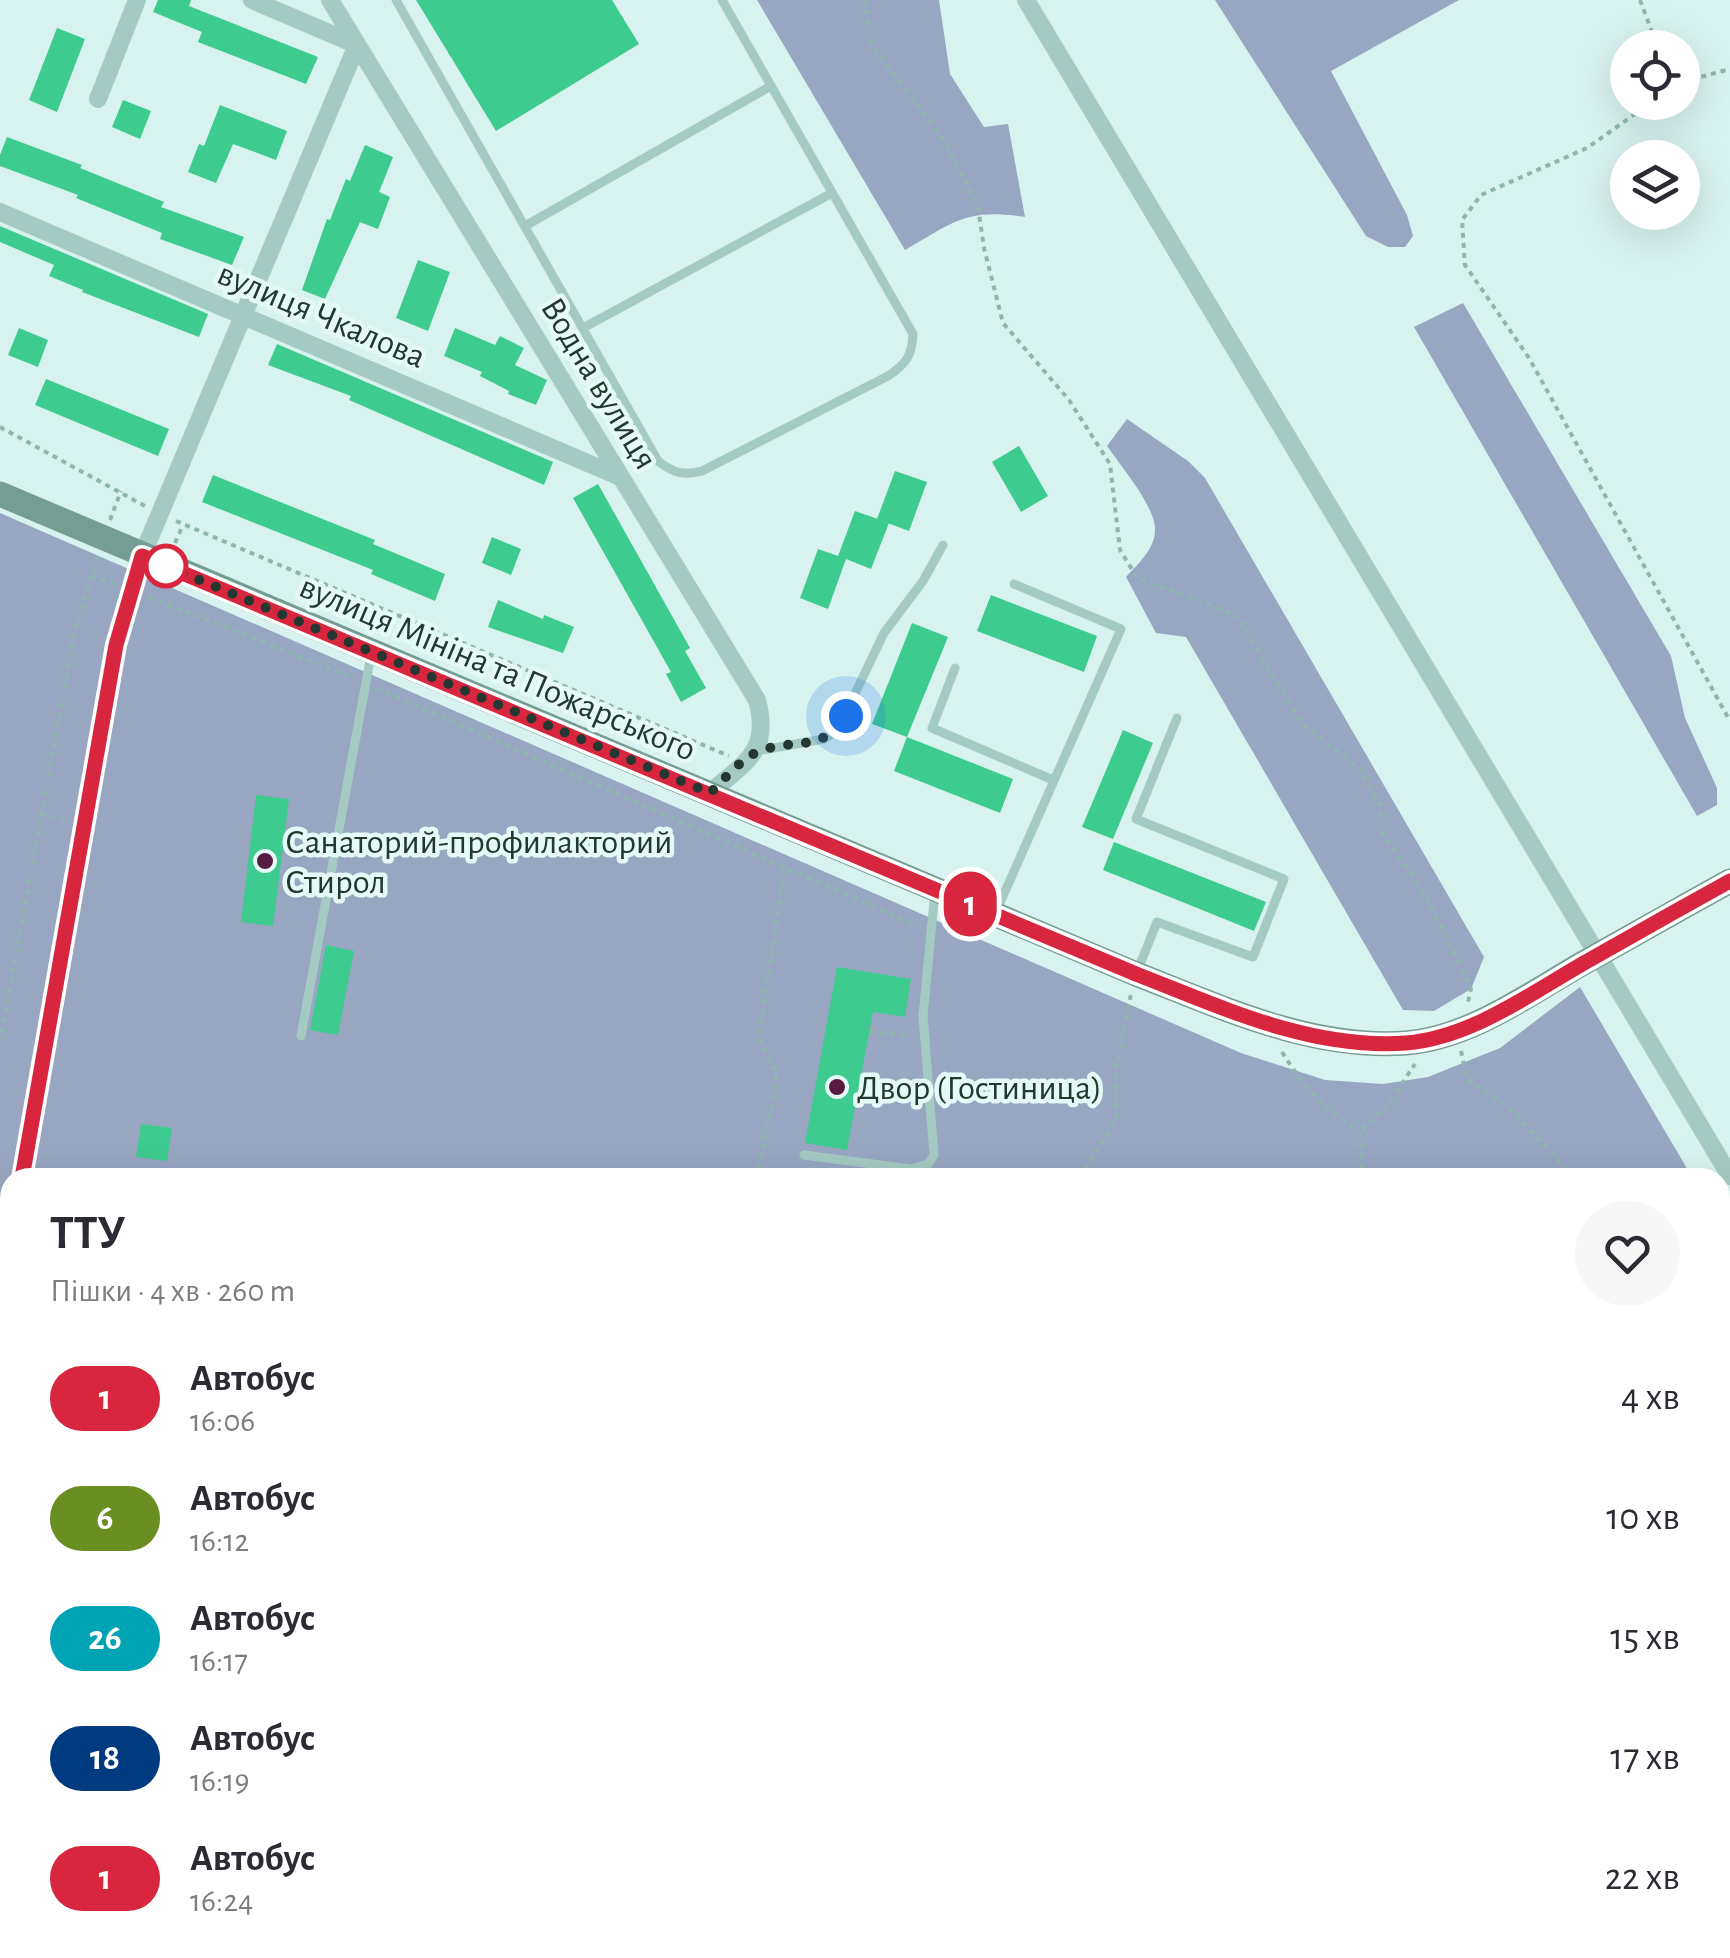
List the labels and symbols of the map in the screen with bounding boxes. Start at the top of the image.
street label: вулиця Чкалова [212,256,430,375]
street label: Водна вулиця [534,292,664,476]
unlabelled marker [145,545,187,587]
street label: вулиця Мініна та Пожарського [294,569,701,768]
your location [821,691,871,741]
place label: Санаторий-профилакторий Стирол [285,825,672,900]
marker: Санаторий-профилакторий Стирол [254,850,276,872]
line badge: 1 [938,872,1002,936]
place label: Двор (Гостиница) [857,1071,1102,1106]
marker: Двор (Гостиница) [826,1076,848,1098]

